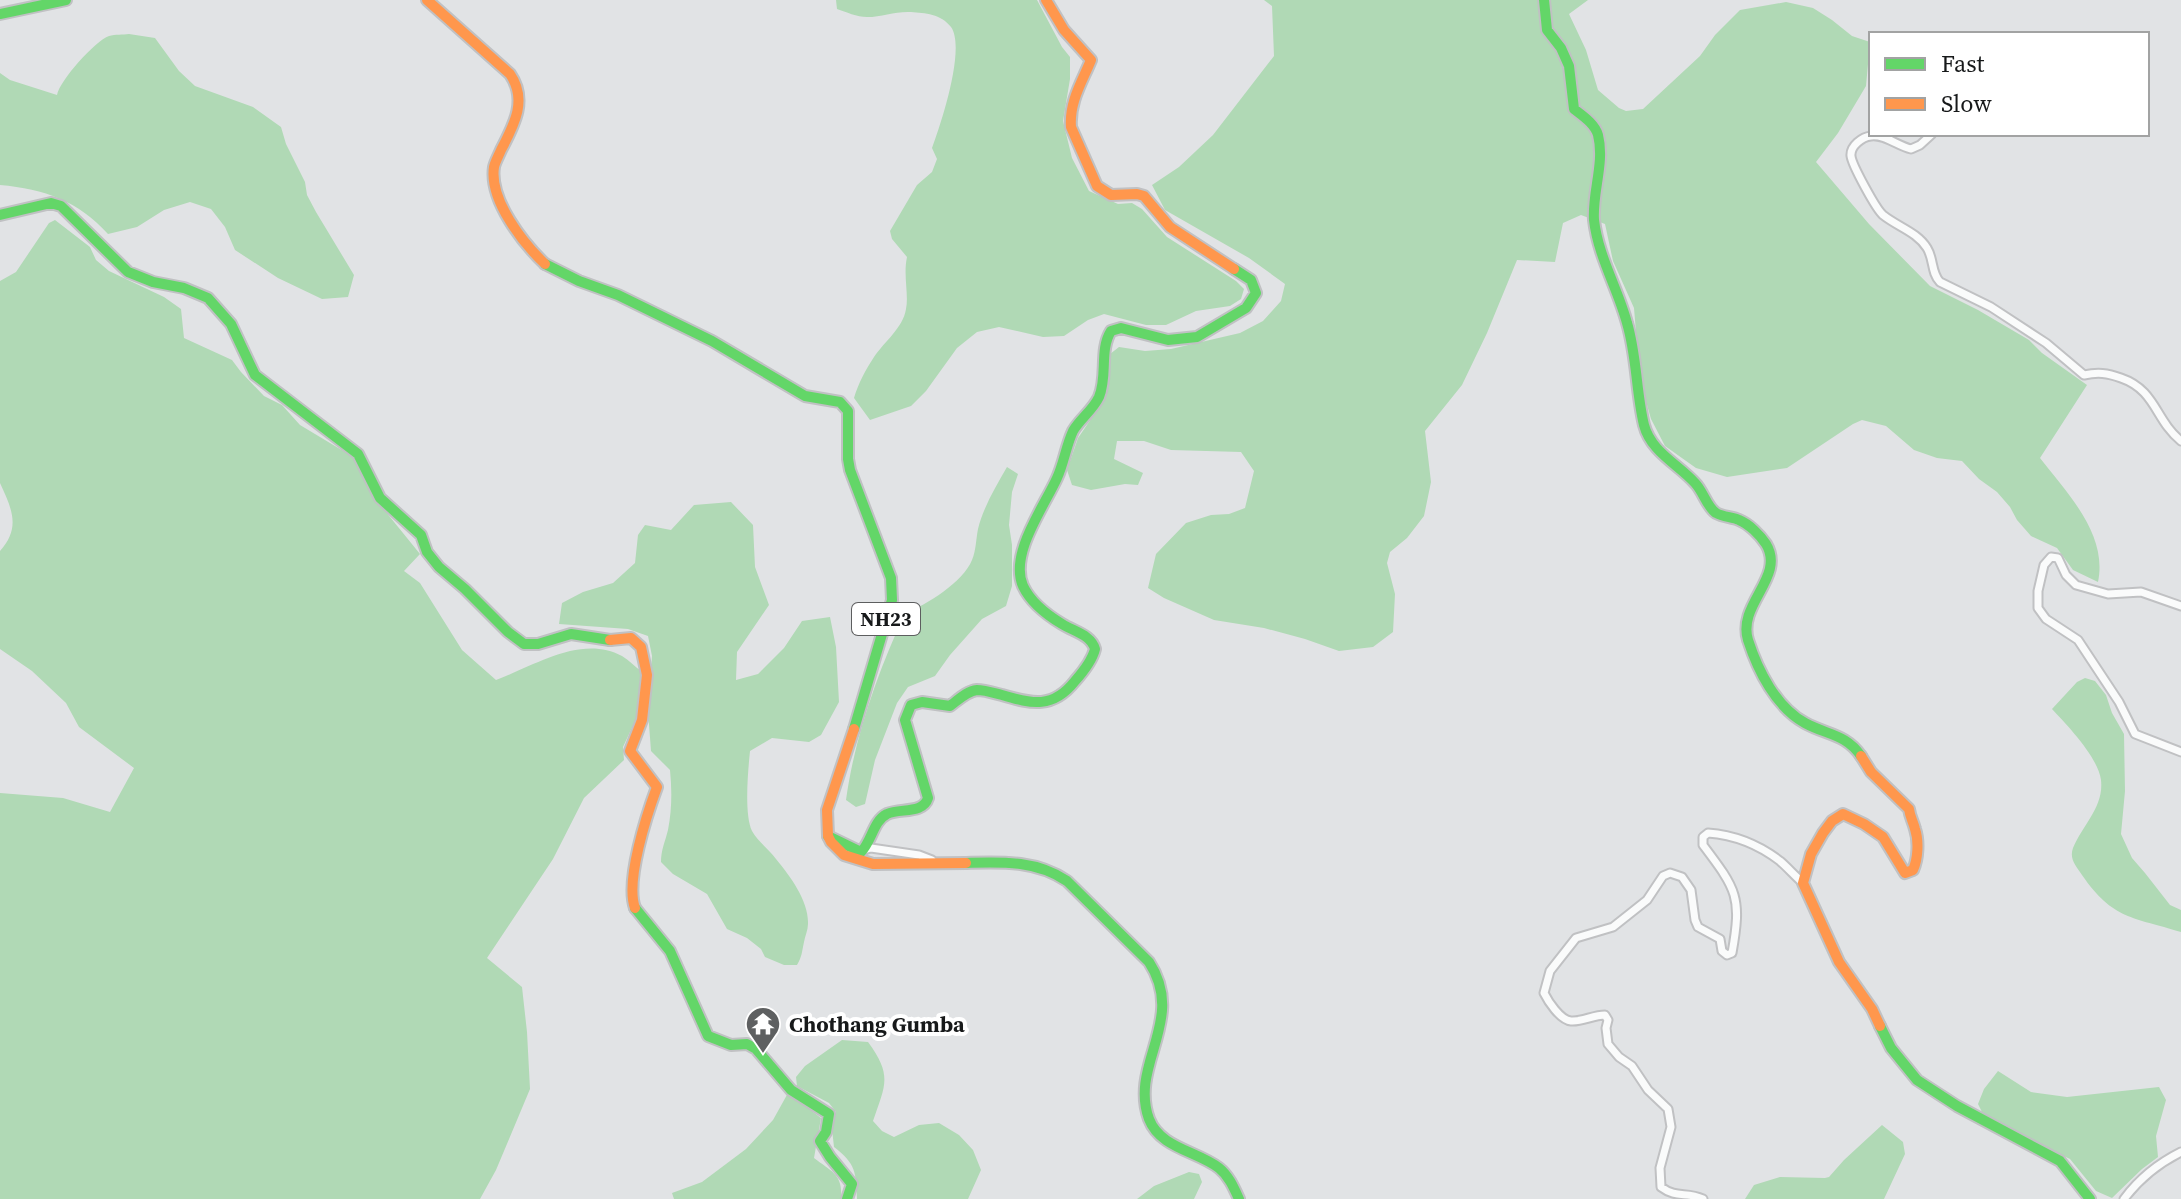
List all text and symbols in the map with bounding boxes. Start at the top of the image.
legend [1869,32,2149,136]
text: Fast [1941,47,1985,80]
text: Slow [1941,87,1992,120]
road number: NH23 [852,603,920,635]
temple icon: Chothang Gumba [744,1005,782,1055]
place label: Chothang Gumba [789,1009,965,1039]

